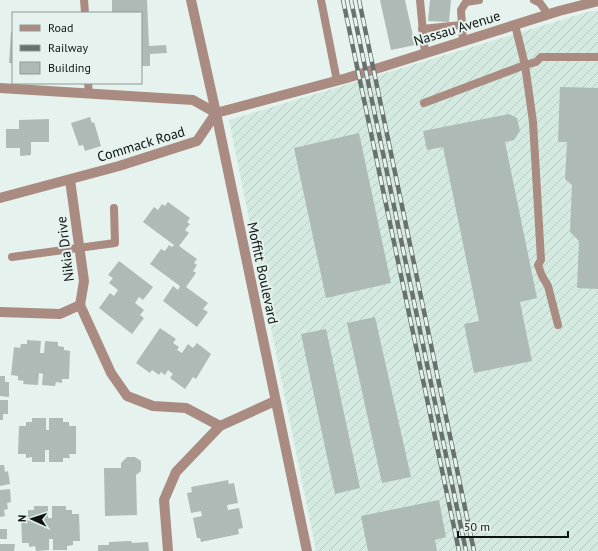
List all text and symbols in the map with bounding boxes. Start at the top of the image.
street label: Nassau Avenue [411,6,503,50]
legend [12,12,142,84]
text: Road [48,20,73,35]
text: Railway [48,40,88,55]
text: Building [48,60,91,75]
street label: Commack Road [95,122,187,166]
street label: Nikia Drive [52,215,78,283]
street label: Moffitt Boulevard [243,220,283,326]
north arrow [12,499,52,539]
scale bar [458,513,568,539]
text: N [15,514,29,522]
text: 50 m [464,519,490,534]

